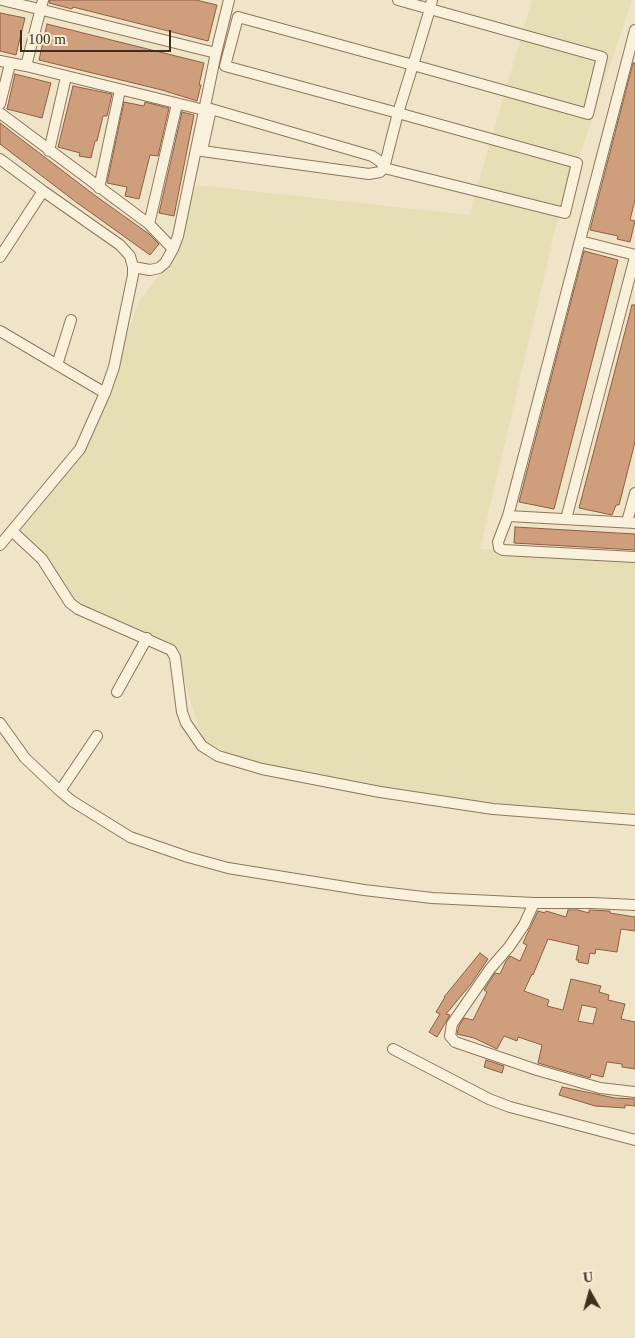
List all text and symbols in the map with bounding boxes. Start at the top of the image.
scale bar [22,20,174,52]
text: 100 m [28,31,66,47]
north arrow [565,1268,615,1318]
text: U [582,1270,594,1286]

